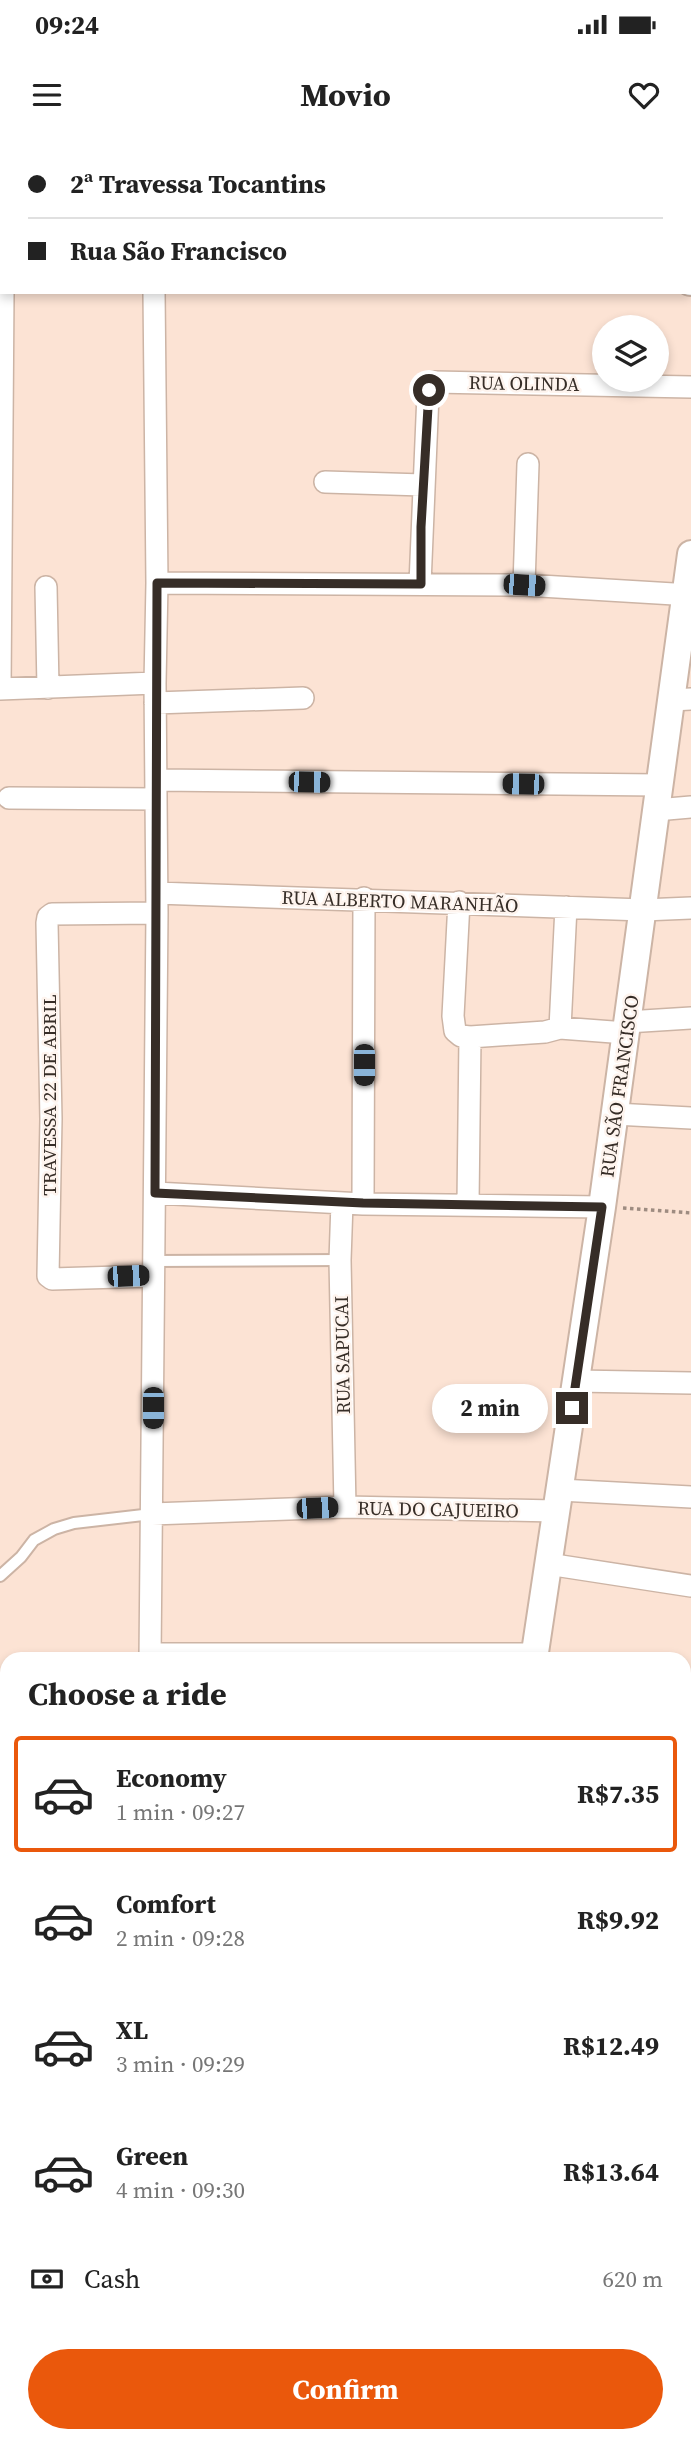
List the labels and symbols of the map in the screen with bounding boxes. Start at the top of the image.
street label: RUA OLINDA [468,369,580,397]
route start [413,374,445,406]
car [503,573,546,597]
car [288,771,331,793]
car [502,773,545,795]
street label: RUA ALBERTO MARANHÃO [281,884,519,918]
street label: RUA SÃO FRANCISCO [593,993,645,1179]
street label: TRAVESSA 22 DE ABRIL [36,994,62,1196]
car [354,1044,375,1086]
car [107,1265,150,1287]
street label: RUA SAPUCAI [328,1296,356,1414]
callout: 2 min [432,1384,548,1432]
car [143,1387,164,1429]
route end [556,1392,588,1424]
street label: RUA DO CAJUEIRO [357,1495,519,1523]
car [296,1497,339,1519]

